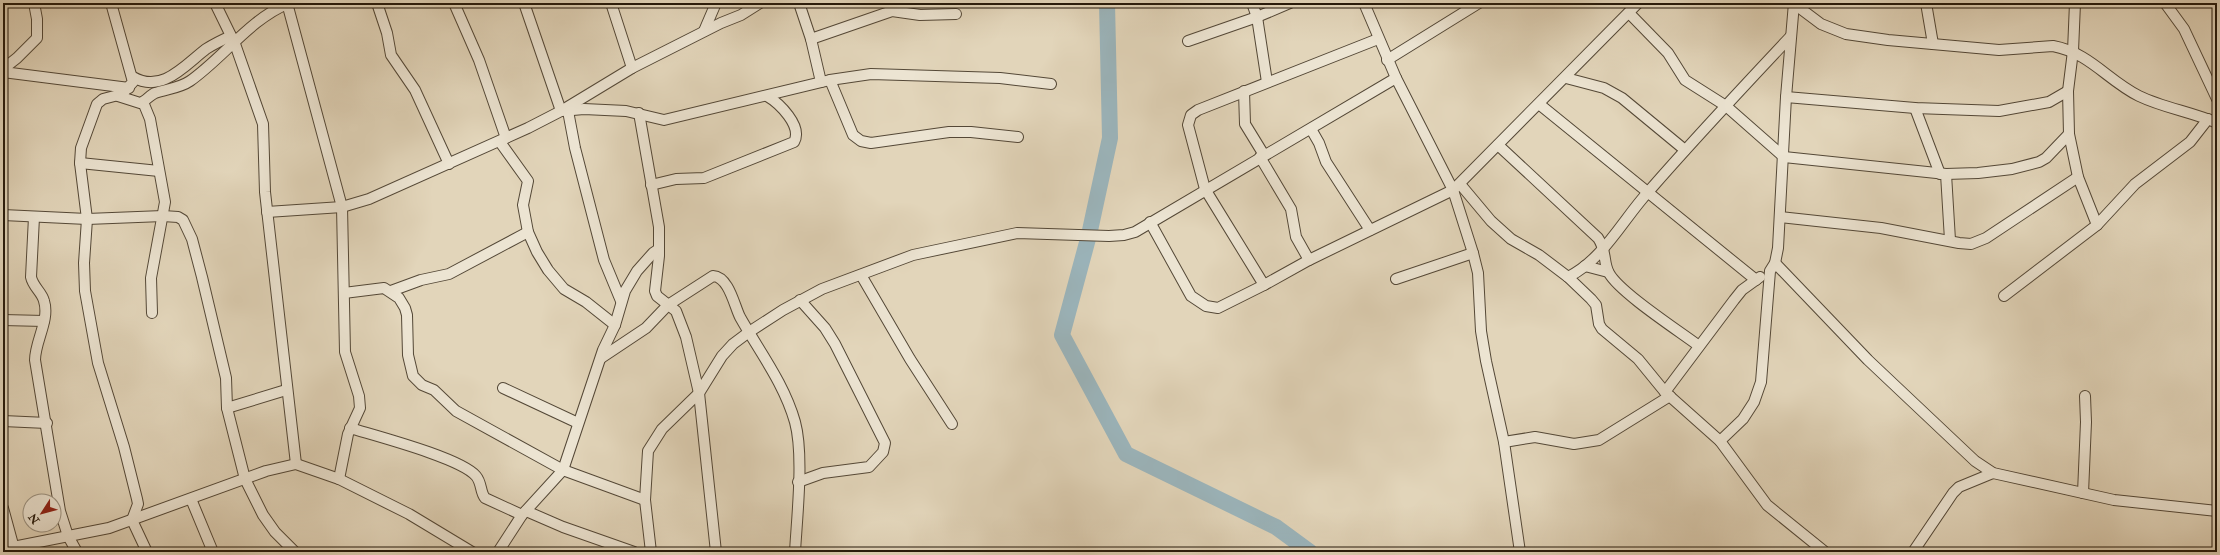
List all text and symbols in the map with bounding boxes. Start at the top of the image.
north arrow [22,493,62,533]
text: N [25,510,43,527]

